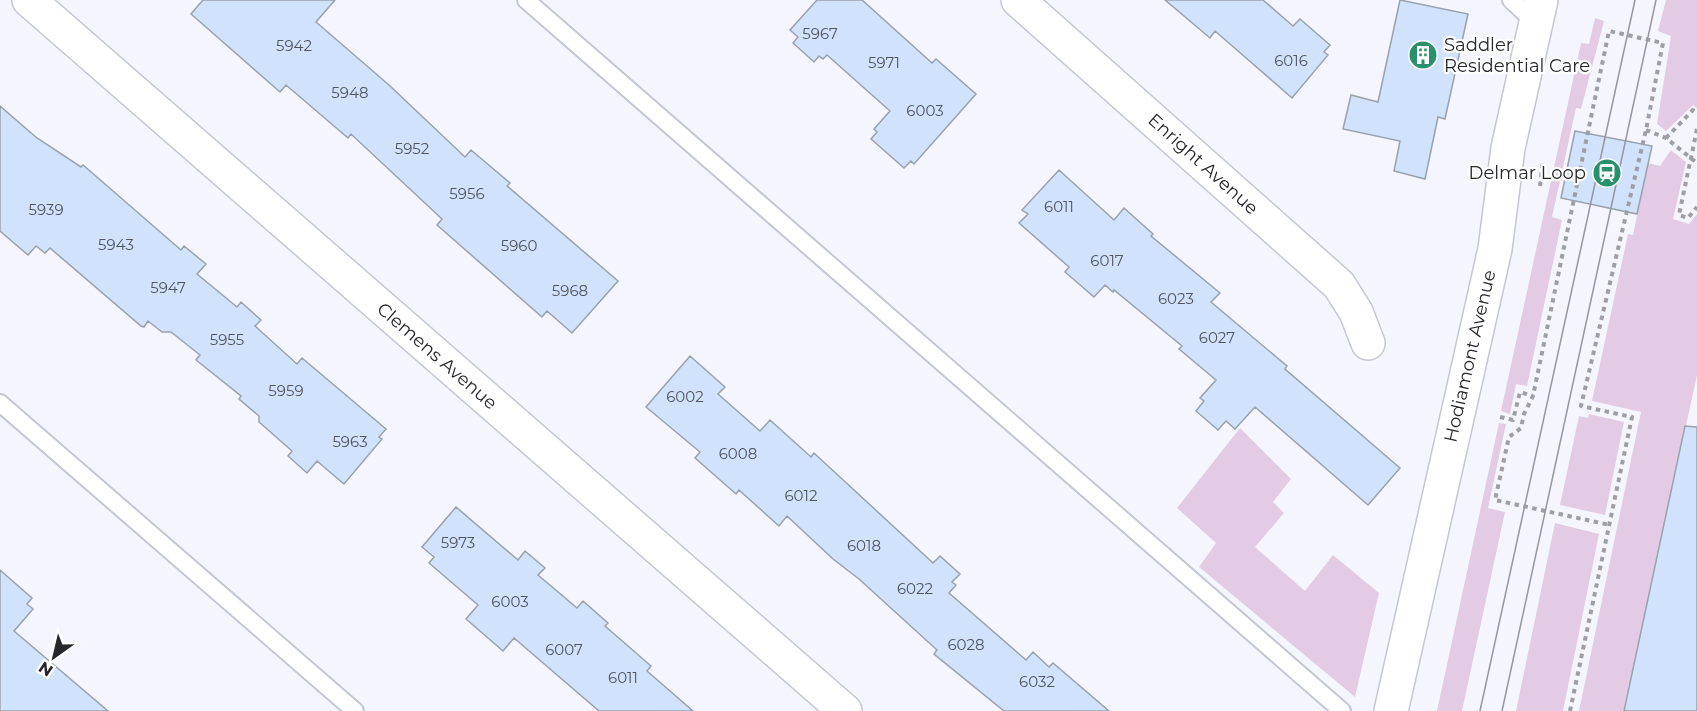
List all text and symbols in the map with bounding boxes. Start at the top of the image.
house number: 5967 [802,24,838,43]
place label: Saddler Residential Care [1444,34,1590,77]
house number: 5942 [276,36,312,55]
building icon: Saddler Residential Care [1407,39,1439,71]
house number: 6016 [1274,51,1308,70]
house number: 5971 [868,53,900,72]
house number: 5948 [331,83,369,102]
house number: 6003 [906,101,944,120]
street label: Enright Avenue [1143,109,1263,219]
house number: 5952 [395,139,429,158]
station icon: Delmar Loop [1591,157,1623,189]
place label: Delmar Loop [1469,162,1586,184]
house number: 5956 [449,184,485,203]
house number: 6011 [1044,197,1074,216]
house number: 5939 [28,200,64,219]
house number: 5943 [98,235,134,254]
house number: 5960 [501,236,537,255]
house number: 6017 [1090,251,1124,270]
street label: Hodiamont Avenue [1439,268,1501,444]
house number: 5947 [150,278,186,297]
house number: 5968 [552,281,588,300]
house number: 6023 [1158,289,1194,308]
street label: Clemens Avenue [372,298,502,414]
house number: 6027 [1199,328,1235,347]
house number: 5955 [210,330,244,349]
house number: 5959 [268,381,304,400]
house number: 6002 [666,387,704,406]
house number: 5963 [332,432,368,451]
house number: 6008 [719,444,757,463]
house number: 6012 [784,486,818,505]
house number: 5973 [441,533,475,552]
house number: 6018 [847,536,881,555]
house number: 6022 [897,579,933,598]
house number: 6003 [491,592,529,611]
north arrow [24,627,84,687]
house number: 6028 [947,635,985,654]
house number: 6007 [545,640,583,659]
text: N [35,658,57,681]
house number: 6011 [608,668,638,687]
house number: 6032 [1019,672,1055,691]

